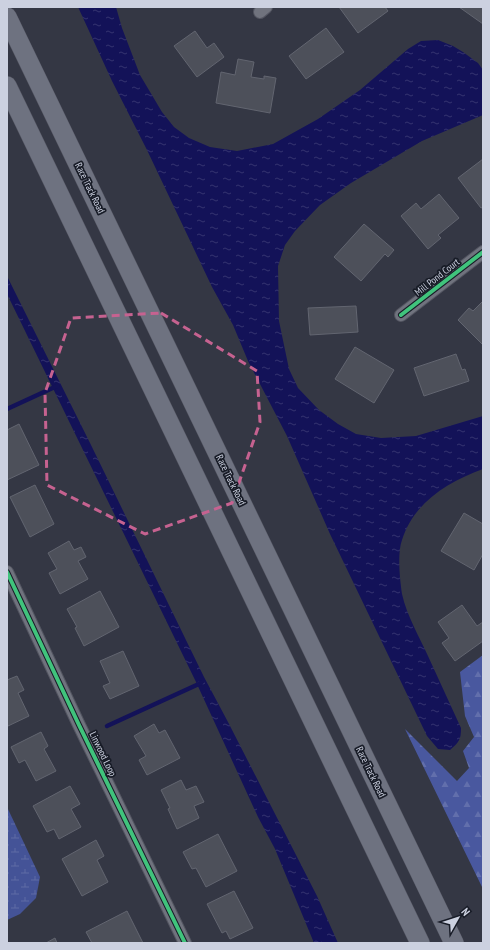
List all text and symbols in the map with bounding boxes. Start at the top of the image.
street label: Race Track Road [72,160,108,216]
street label: Mill Pond Court [412,255,462,299]
street label: Race Track Road [213,452,249,508]
street label: Linwood Loop [87,729,119,779]
street label: Race Track Road [353,744,389,800]
north arrow [438,898,478,938]
text: N [458,905,473,918]

